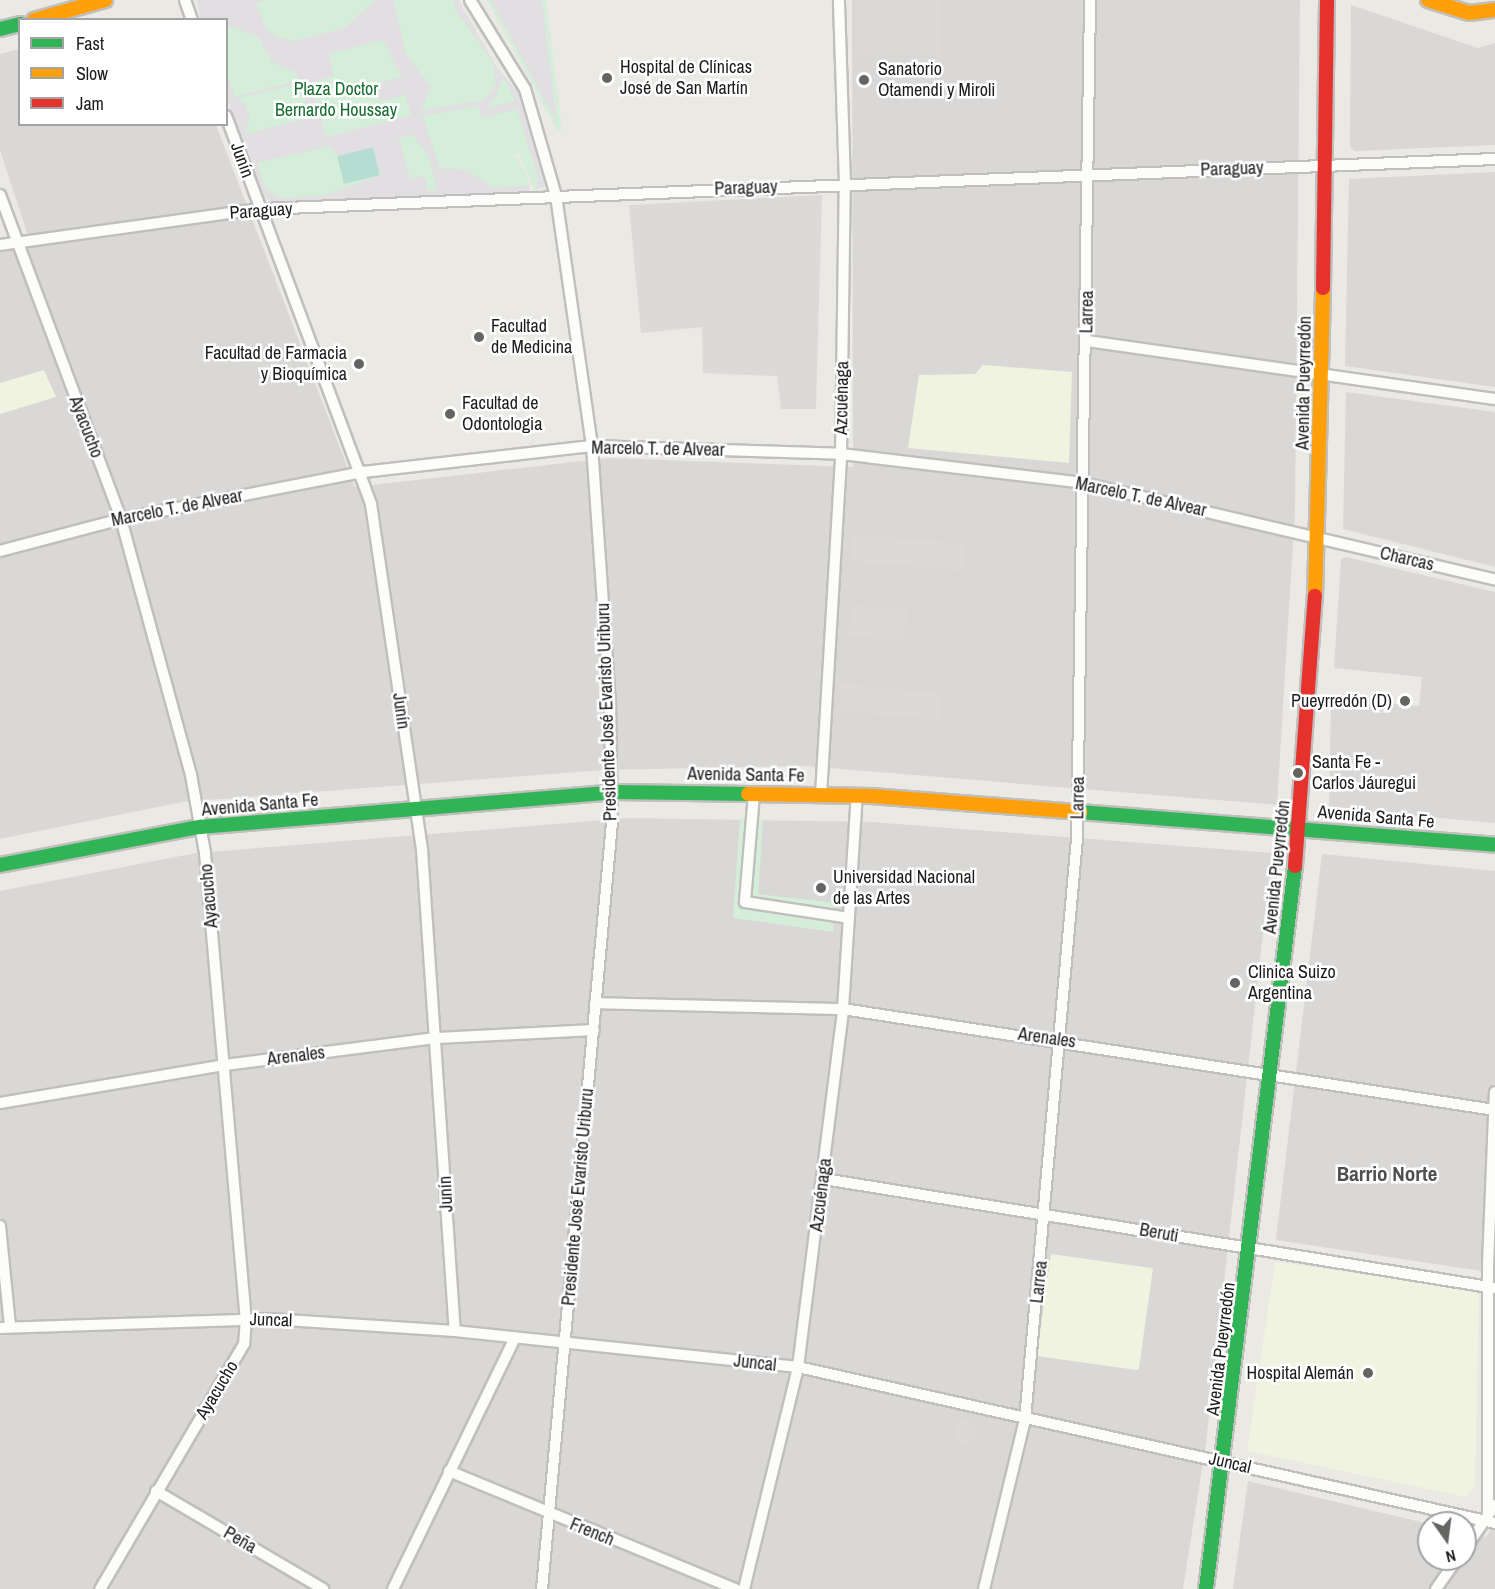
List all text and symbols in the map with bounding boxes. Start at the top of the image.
legend [18,18,228,126]
text: Fast [76,31,104,56]
place label: Hospital de Clínicas José de San Martín [620,57,752,100]
place label: Sanatorio Otamendi y Miroli [878,59,995,101]
text: Slow [76,61,108,86]
marker: Hospital de Clínicas José de San Martín [598,69,616,87]
marker: Sanatorio Otamendi y Miroli [855,71,873,89]
park label: Plaza Doctor Bernardo Houssay [275,79,397,122]
text: Jam [76,91,104,116]
street label: Junín [226,139,258,181]
street label: Paraguay [1200,157,1264,181]
street label: Paraguay [714,176,778,200]
street label: Paraguay [229,198,293,224]
street label: Larrea [1076,290,1098,334]
place label: Facultad de Medicina [491,316,572,358]
street label: Avenida Pueyrredón [1292,316,1316,450]
marker: Facultad de Medicina [472,330,486,344]
place label: Facultad de Farmacia y Bioquímica [205,343,347,386]
marker: Facultad de Farmacia y Bioquímica [352,357,366,371]
street label: Azcuénaga [831,361,853,435]
street label: Ayacucho [64,393,108,461]
place label: Facultad de Odontologia [462,393,542,436]
marker: Facultad de Odontologia [443,407,457,421]
street label: Marcelo T. de Alvear [591,437,725,461]
street label: Marcelo T. de Alvear [1073,472,1209,522]
street label: Marcelo T. de Alvear [109,485,245,531]
street label: Charcas [1378,542,1436,576]
street label: Presidente José Evaristo Uriburu [592,603,622,821]
place label: Pueyrredón (D) [1291,690,1392,712]
street label: Junín [388,692,414,730]
marker: Pueyrredón (D) [1396,692,1414,710]
place label: Santa Fe - Carlos Jáuregui [1312,752,1416,795]
street label: Avenida Santa Fe [687,763,805,787]
marker: Santa Fe - Carlos Jáuregui [1289,764,1307,782]
street label: Larrea [1067,776,1089,820]
street label: Avenida Santa Fe [201,789,319,821]
street label: Avenida Pueyrredón [1259,799,1295,935]
street label: Avenida Santa Fe [1317,801,1435,833]
street label: Ayacucho [195,863,223,929]
place label: Universidad Nacional de las Artes [833,867,975,910]
marker: Universidad Nacional de las Artes [814,881,828,895]
place label: Clinica Suizo Argentina [1248,962,1336,1004]
marker: Clinica Suizo Argentina [1226,974,1244,992]
street label: Arenales [1017,1023,1077,1053]
street label: Arenales [266,1042,326,1070]
street label: Presidente José Evaristo Uriburu [558,1087,598,1307]
street label: Azcuénaga [806,1157,836,1233]
district label: Barrio Norte [1337,1161,1437,1187]
street label: Junín [434,1175,458,1213]
street label: Beruti [1138,1219,1180,1247]
street label: Larrea [1026,1260,1052,1304]
street label: Avenida Pueyrredón [1202,1281,1240,1417]
street label: Juncal [249,1308,293,1332]
street label: Juncal [733,1350,777,1376]
street label: Ayacucho [191,1357,243,1423]
place label: Hospital Alemán [1246,1362,1354,1384]
marker: Hospital Alemán [1359,1364,1377,1382]
street label: Juncal [1207,1448,1253,1478]
north arrow [1417,1511,1477,1571]
street label: French [567,1513,617,1551]
street label: Peña [220,1522,260,1558]
text: N [1444,1545,1458,1568]

